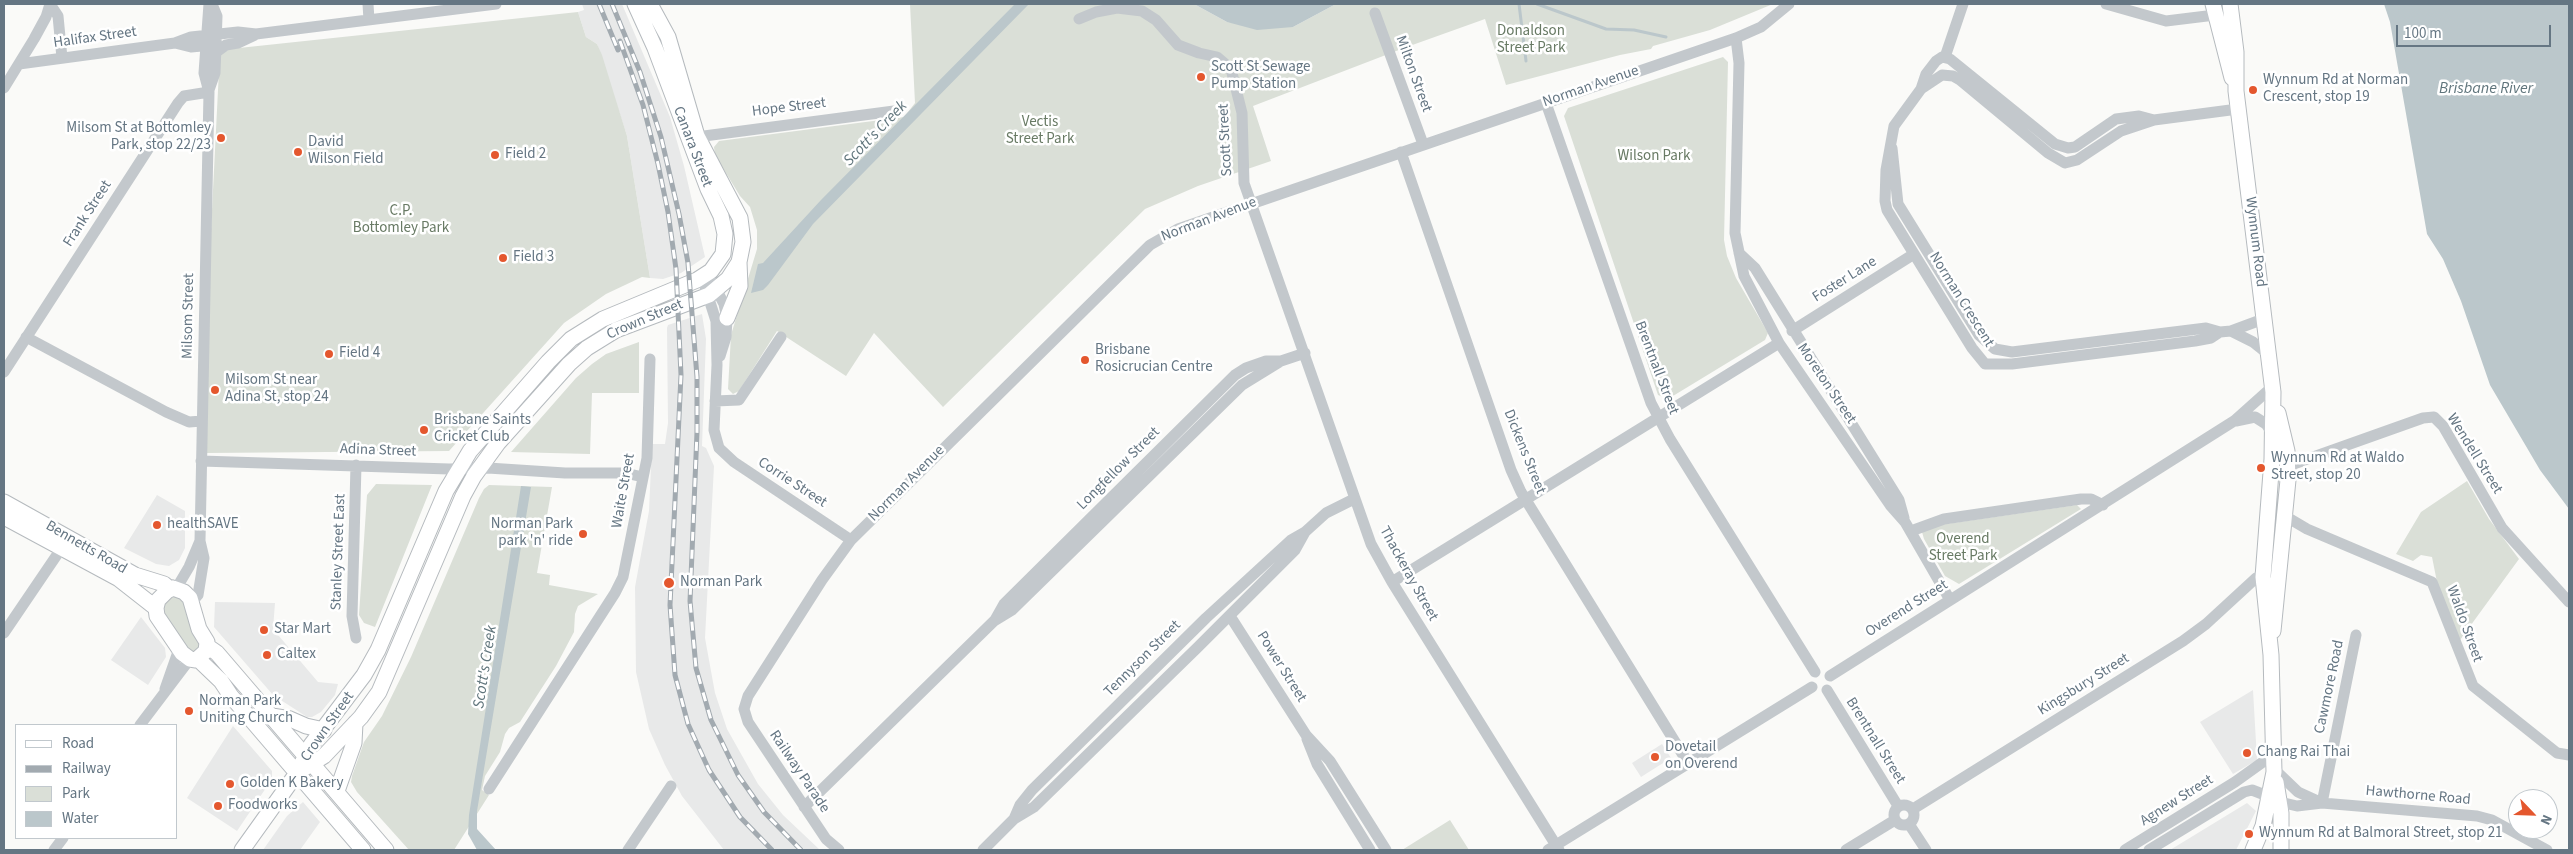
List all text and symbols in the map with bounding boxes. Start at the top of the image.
scale bar [2398,15,2553,47]
street label: Halifax Street [52,23,138,53]
park label: Donaldson Street Park [1497,23,1565,58]
text: 100 m [2404,23,2442,44]
street label: Milton Street [1391,33,1435,115]
place label: Scott St Sewage Pump Station [1211,59,1310,94]
street label: Norman Avenue [1541,62,1641,112]
marker: Scott St Sewage Pump Station [1195,71,1207,83]
place label: Wynnum Rd at Norman Crescent, stop 19 [2263,72,2408,107]
water label: Brisbane River [2439,79,2533,99]
marker: Wynnum Rd at Norman Crescent, stop 19 [2247,84,2259,96]
street label: Hope Street [751,95,827,121]
water label: Scott's Creek [840,97,912,171]
street label: Scott Street [1215,103,1237,177]
street label: Canara Street [668,104,716,190]
park label: Vectis Street Park [1006,114,1074,149]
place label: Milsom St at Bottomley Park, stop 22/23 [66,120,211,155]
marker: Milsom St at Bottomley Park, stop 22/23 [215,132,227,144]
place label: David Wilson Field [308,134,384,169]
marker: David Wilson Field [292,146,304,158]
place label: Field 2 [505,146,546,164]
park label: Wilson Park [1618,148,1690,166]
marker: Field 2 [489,149,501,161]
street label: Frank Street [60,177,116,251]
street label: Norman Avenue [1159,194,1259,246]
street label: Wynnum Road [2241,196,2269,288]
park label: C.P. Bottomley Park [353,203,449,238]
place label: Field 3 [513,249,554,267]
street label: Norman Crescent [1925,249,1997,351]
marker: Field 3 [497,252,509,264]
street label: Foster Lane [1810,253,1880,307]
street label: Milsom Street [179,273,199,359]
street label: Crown Street [604,296,686,344]
street label: Brentnall Street [1630,319,1682,417]
street label: Moreton Street [1792,340,1860,428]
place label: Brisbane Rosicrucian Centre [1095,342,1213,377]
place label: Field 4 [339,345,380,363]
marker: Field 4 [323,348,335,360]
marker: Brisbane Rosicrucian Centre [1079,354,1091,366]
place label: Milsom St near Adina St, stop 24 [225,372,329,407]
marker: Milsom St near Adina St, stop 24 [209,384,221,396]
street label: Dickens Street [1499,407,1549,497]
street label: Wendell Street [2442,410,2506,498]
place label: Brisbane Saints Cricket Club [434,412,531,447]
marker: Brisbane Saints Cricket Club [418,424,430,436]
street label: Longfellow Street [1074,424,1164,514]
street label: Adina Street [339,441,417,461]
street label: Norman Avenue [865,442,949,526]
place label: Wynnum Rd at Waldo Street, stop 20 [2271,450,2404,485]
street label: Waite Street [609,452,639,530]
street label: Corrie Street [754,454,830,512]
marker: Wynnum Rd at Waldo Street, stop 20 [2255,462,2267,474]
street label: Stanley Street East [328,493,350,611]
place label: healthSAVE [167,516,239,534]
place label: Norman Park park 'n' ride [491,516,573,551]
street label: Bennetts Road [42,517,130,579]
marker: healthSAVE [151,519,163,531]
street label: Thackeray Street [1375,524,1441,624]
marker: Norman Park park 'n' ride [577,528,589,540]
park label: Overend Street Park [1929,531,1997,566]
place label: Norman Park [680,574,762,592]
marker: Norman Park [662,576,676,590]
street label: Overend Street [1862,576,1952,642]
street label: Waldo Street [2442,583,2486,665]
street label: Tennyson Street [1101,617,1185,701]
place label: Star Mart [274,621,331,639]
marker: Star Mart [258,624,270,636]
water label: Scott's Creek [470,624,502,710]
street label: Power Street [1252,628,1310,706]
street label: Cawmore Road [2311,639,2349,735]
place label: Caltex [277,646,316,664]
marker: Caltex [261,649,273,661]
street label: Kingsbury Street [2035,650,2133,720]
street label: Crown Street [297,689,359,765]
place label: Norman Park Uniting Church [199,693,293,728]
street label: Brentnall Street [1841,694,1909,788]
marker: Norman Park Uniting Church [183,705,195,717]
legend [15,724,178,839]
street label: Railway Parade [765,727,833,817]
text: Road [62,733,94,754]
place label: Dovetail on Overend [1665,739,1738,774]
place label: Chang Rai Thai [2257,744,2350,762]
marker: Chang Rai Thai [2241,747,2253,759]
marker: Dovetail on Overend [1649,751,1661,763]
text: Railway [62,758,111,779]
street label: Agnew Street [2137,771,2217,831]
place label: Golden K Bakery [240,775,343,793]
marker: Golden K Bakery [224,778,236,790]
street label: Hawthorne Road [2365,782,2471,810]
text: Park [62,783,90,804]
north arrow [2508,789,2558,839]
place label: Foodworks [228,797,298,815]
marker: Foodworks [212,800,224,812]
text: Water [62,808,98,829]
text: N [2535,811,2557,828]
place label: Wynnum Rd at Balmoral Street, stop 21 [2259,825,2503,843]
marker: Wynnum Rd at Balmoral Street, stop 21 [2243,828,2255,840]

